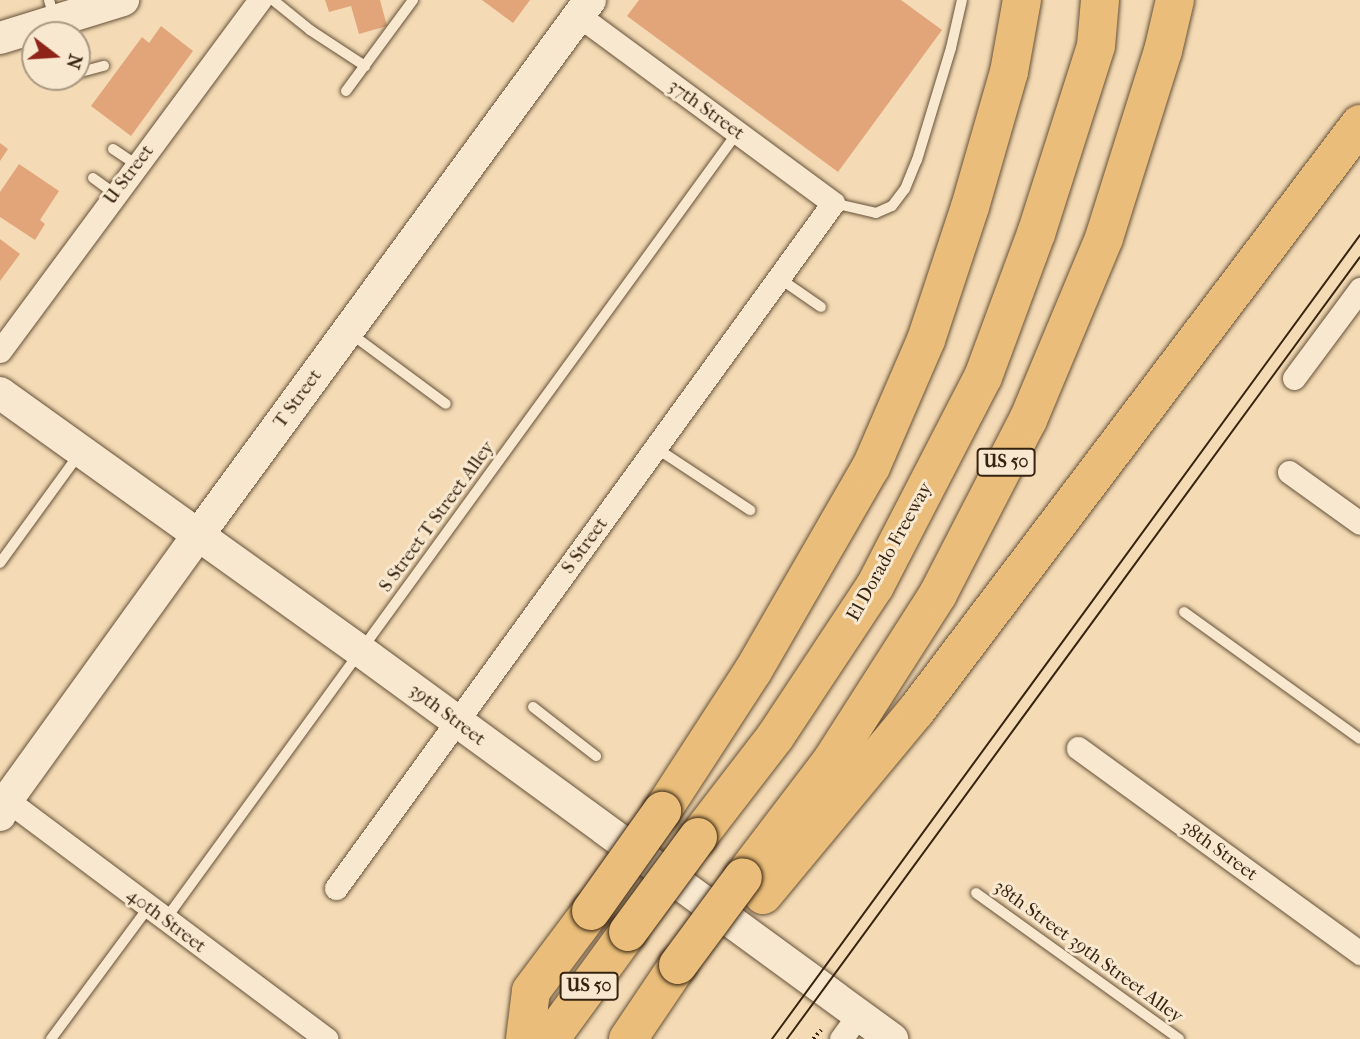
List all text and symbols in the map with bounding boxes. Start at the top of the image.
north arrow [21,21,91,91]
text: N [62,51,87,72]
street label: 37th Street [663,75,749,145]
street label: U Street [99,141,159,209]
street label: T Street [269,365,327,433]
street label: S Street T Street Alley [375,437,499,597]
road number: US 50 [976,448,1036,476]
street label: El Dorado Freeway [842,479,938,625]
street label: S Street [557,513,613,579]
street label: 39th Street [404,679,490,751]
street label: 38th Street [1176,816,1262,886]
street label: 38th Street 39th Street Alley [989,876,1187,1028]
street label: 40th Street [122,884,210,958]
road number: US 50 [559,972,619,1001]

